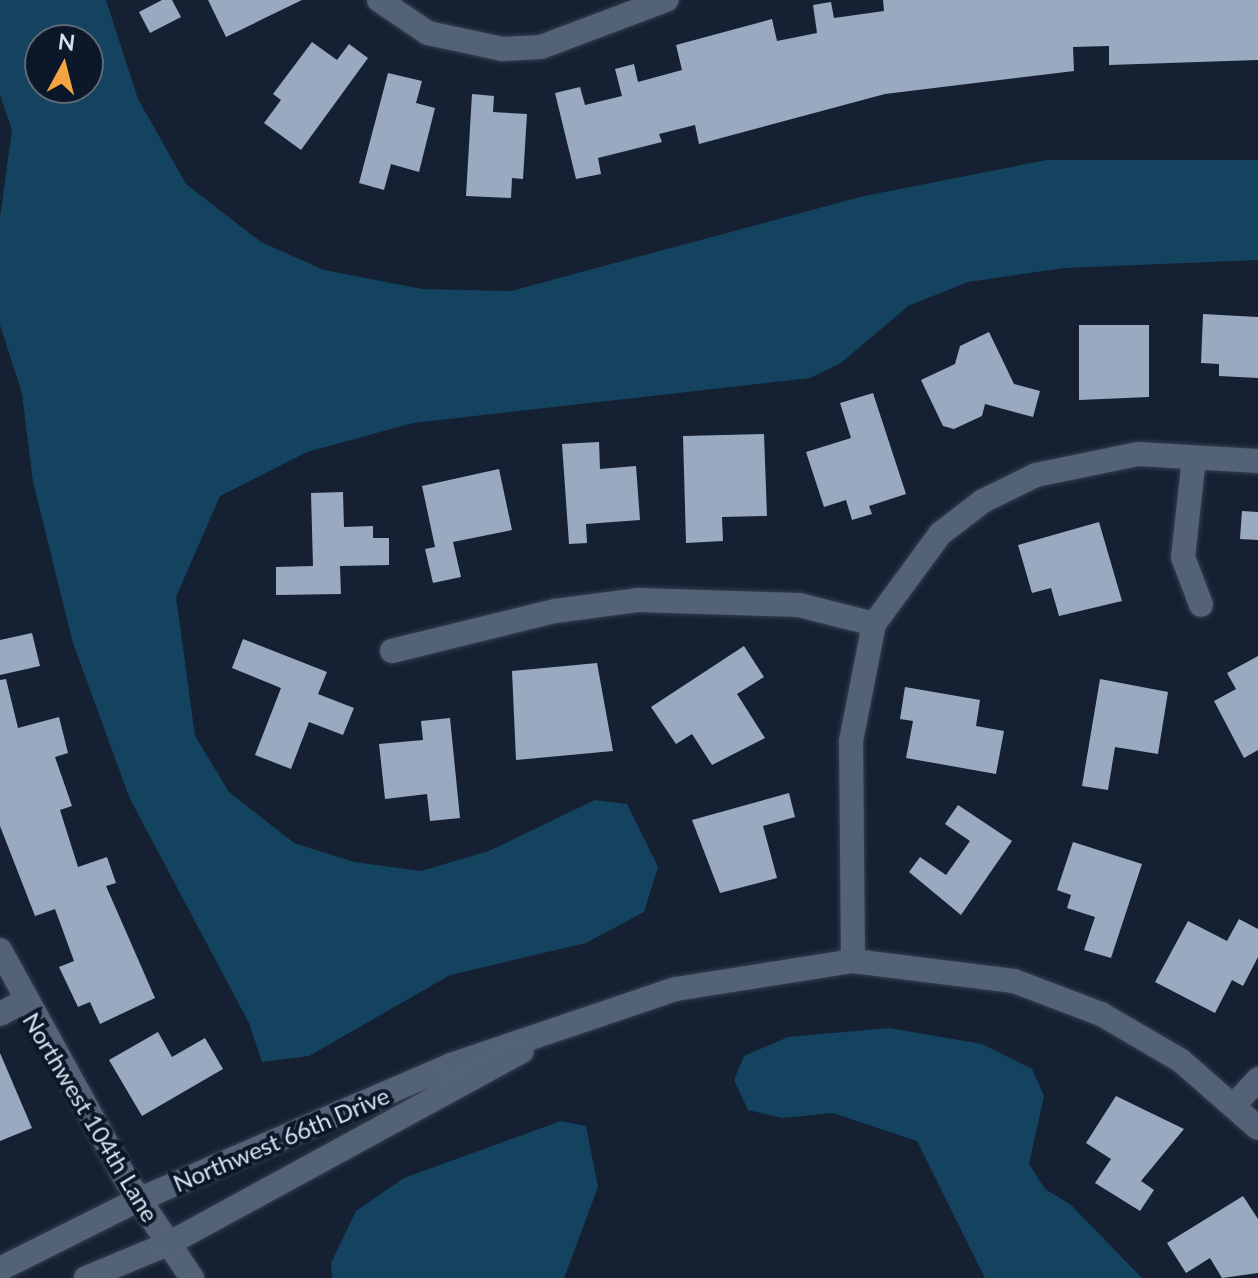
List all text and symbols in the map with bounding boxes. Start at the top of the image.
north arrow [24,24,104,104]
text: N [57,27,77,56]
street label: Northwest 104th Lane [17,1007,165,1227]
street label: Northwest 66th Drive [169,1080,393,1198]

